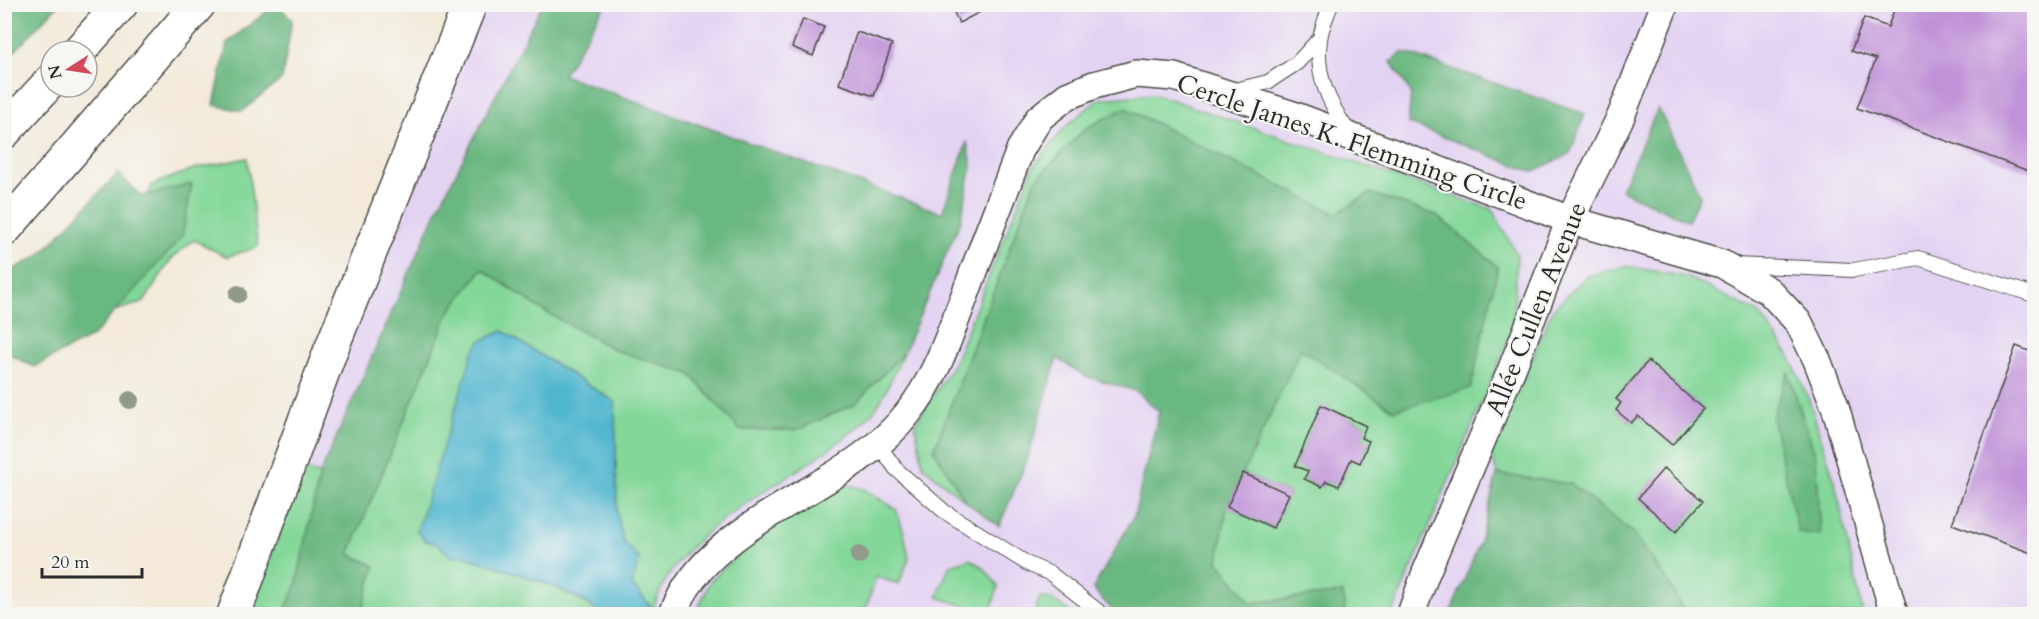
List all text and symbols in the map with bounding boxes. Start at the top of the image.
north arrow [39,39,99,99]
text: N [43,63,68,81]
street label: Cercle James K. Flemming Circle [1172,65,1532,219]
street label: Allée Cullen Avenue [1477,197,1595,421]
scale bar [42,541,142,579]
text: 20 m [51,550,90,575]

